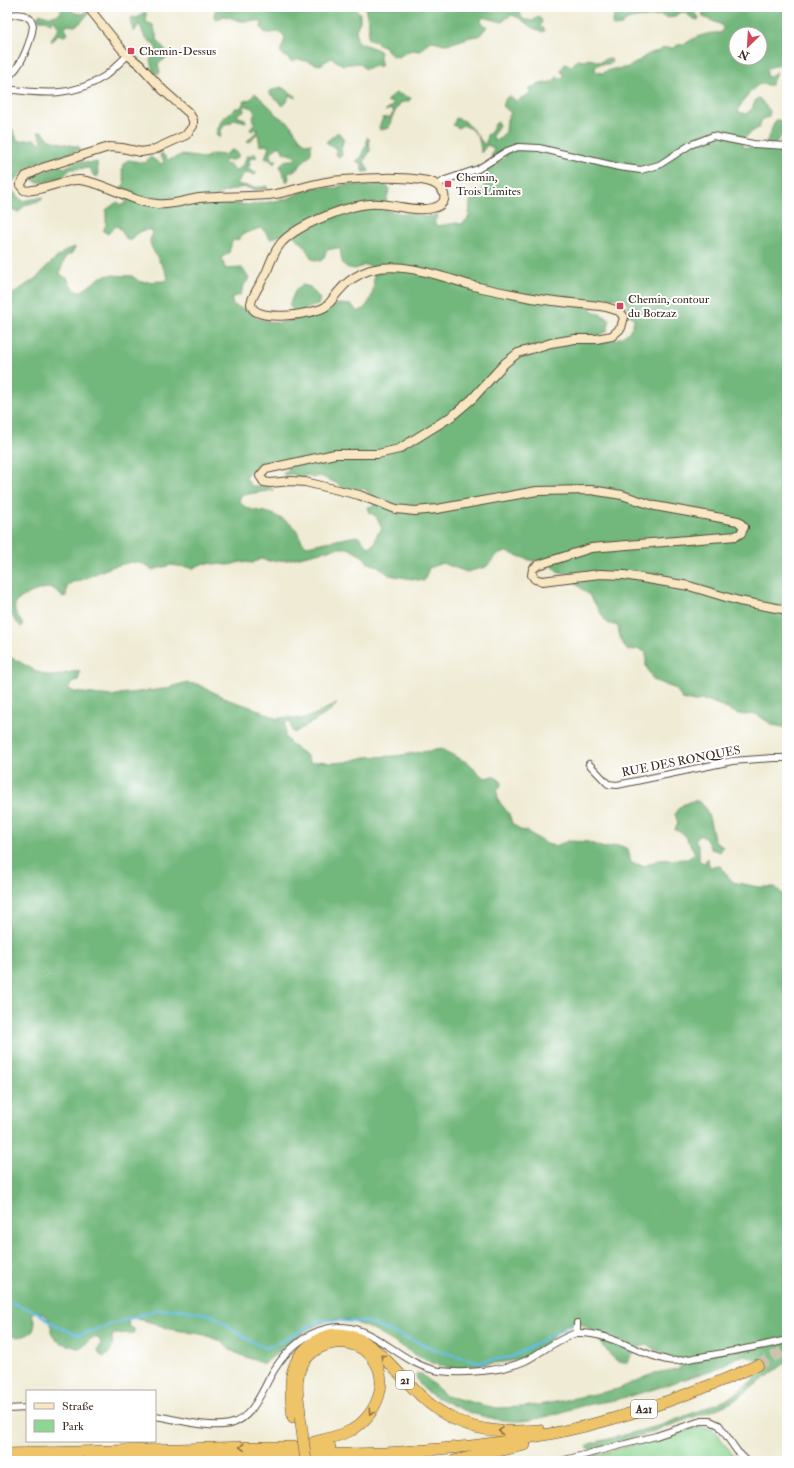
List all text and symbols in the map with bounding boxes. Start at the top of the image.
north arrow [728,26,768,66]
place label: Chemin-Dessus [139,44,216,59]
marker: Chemin-Dessus [126,46,136,56]
text: N [736,46,752,63]
place label: Chemin, Trois Limites [456,170,521,199]
marker: Chemin, Trois Limites [443,179,453,189]
place label: Chemin, contour du Botzaz [628,292,710,321]
marker: Chemin, contour du Botzaz [615,301,625,311]
street label: RUE DES RONQUES [620,743,742,780]
one-way arrow [380,1354,388,1362]
road number: 21 [396,1371,414,1389]
legend [26,1390,156,1442]
text: Straße [62,1399,93,1414]
road number: A21 [631,1400,657,1418]
one-way arrow [369,1407,376,1414]
text: Park [62,1419,84,1434]
one-way arrow [498,1426,504,1435]
one-way arrow [239,1443,245,1451]

